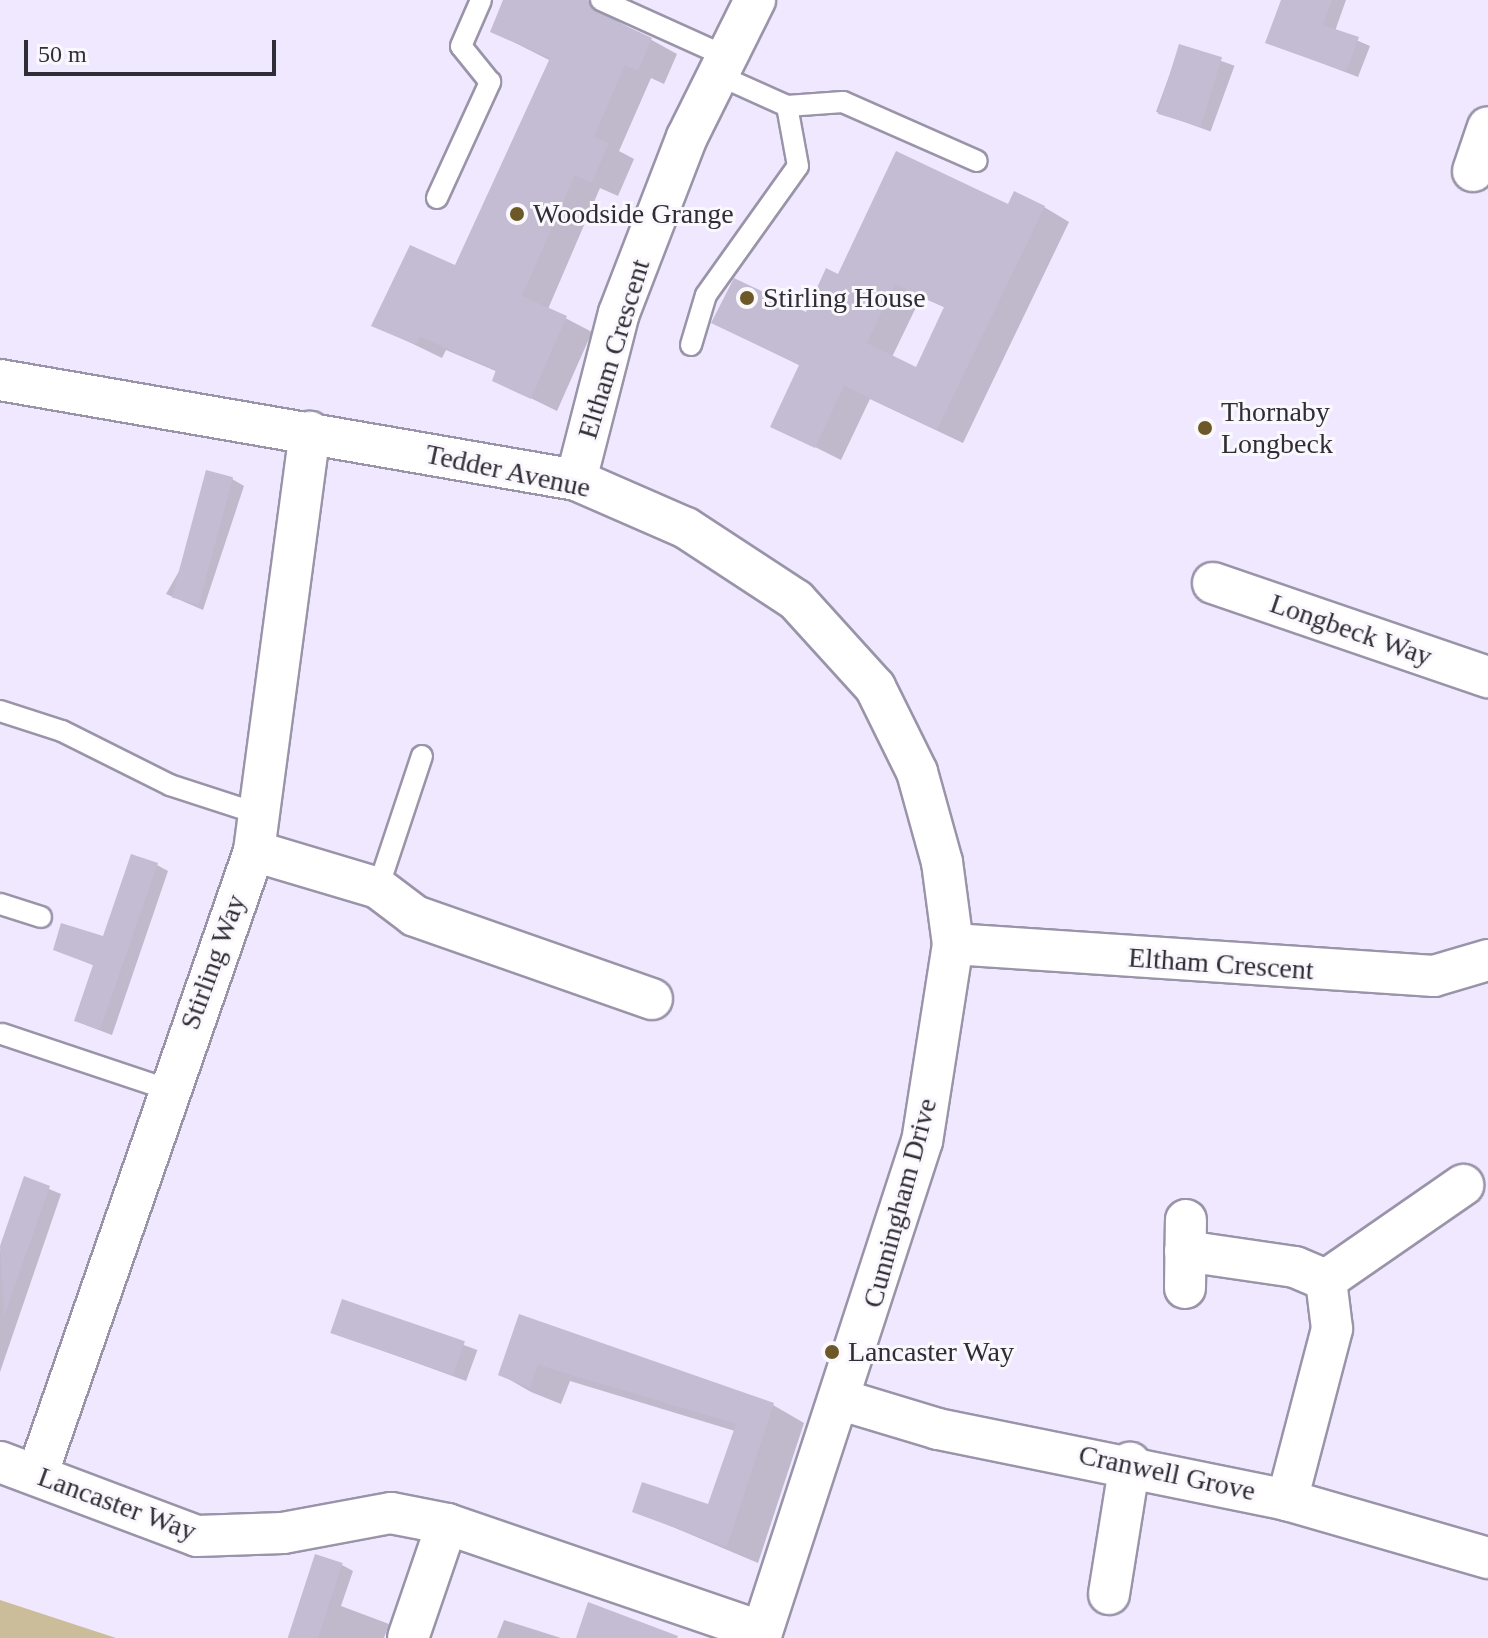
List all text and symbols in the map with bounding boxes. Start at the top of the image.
scale bar [28,24,280,74]
text: 50 m [38,41,87,67]
place label: Woodside Grange [533,197,734,231]
marker: Woodside Grange [508,205,526,223]
street label: Eltham Crescent [571,255,657,443]
place label: Stirling House [763,281,926,315]
marker: Stirling House [738,289,756,307]
place label: Thornaby Longbeck [1221,395,1333,461]
marker: Thornaby Longbeck [1196,419,1214,437]
street label: Tedder Avenue [422,437,594,505]
street label: Longbeck Way [1265,587,1437,673]
street label: Stirling Way [173,890,253,1034]
street label: Eltham Crescent [1127,941,1315,987]
street label: Cunningham Drive [856,1095,944,1311]
place label: Lancaster Way [848,1335,1014,1369]
marker: Lancaster Way [823,1343,841,1361]
street label: Cranwell Grove [1076,1438,1258,1508]
street label: Lancaster Way [33,1460,201,1548]

